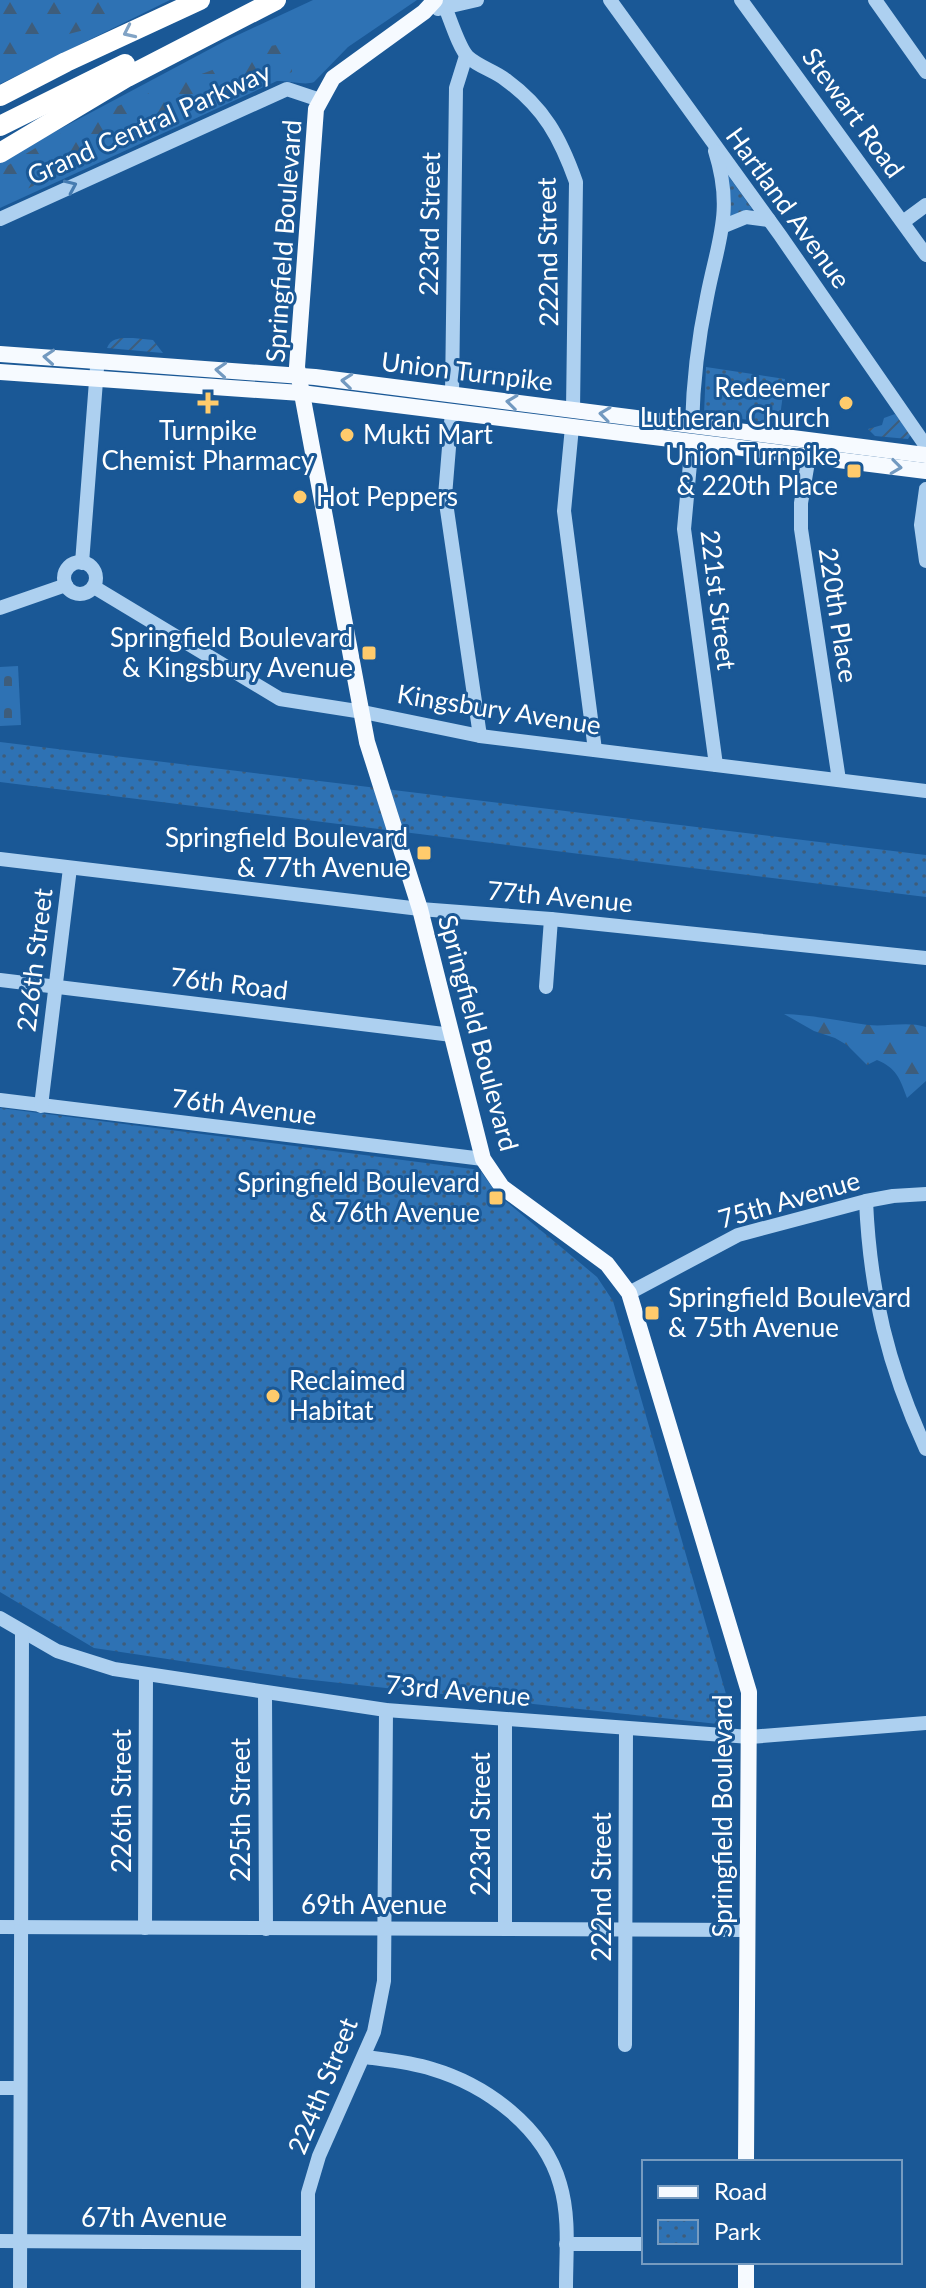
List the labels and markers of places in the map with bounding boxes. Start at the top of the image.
place label: Redeemer Lutheran Church [640,371,831,433]
marker: Turnpike Chemist Pharmacy [199,394,217,412]
marker: Redeemer Lutheran Church [837,394,855,412]
place label: Turnpike Chemist Pharmacy [101,414,315,476]
place label: Mukti Mart [363,418,493,450]
marker: Mukti Mart [338,426,356,444]
place label: Union Turnpike & 220th Place [665,439,838,501]
marker: Union Turnpike & 220th Place [845,462,863,480]
place label: Hot Peppers [316,480,458,512]
marker: Hot Peppers [291,488,309,506]
place label: Springfield Boulevard & Kingsbury Avenue [110,621,353,683]
marker: Springfield Boulevard & Kingsbury Avenue [360,644,378,662]
place label: Springfield Boulevard & 77th Avenue [165,821,408,883]
marker: Springfield Boulevard & 77th Avenue [415,844,433,862]
place label: Springfield Boulevard & 76th Avenue [237,1166,480,1228]
marker: Springfield Boulevard & 76th Avenue [487,1189,505,1207]
place label: Springfield Boulevard & 75th Avenue [668,1281,911,1343]
marker: Springfield Boulevard & 75th Avenue [643,1304,661,1322]
place label: Reclaimed Habitat [289,1364,406,1426]
marker: Reclaimed Habitat [264,1387,282,1405]

